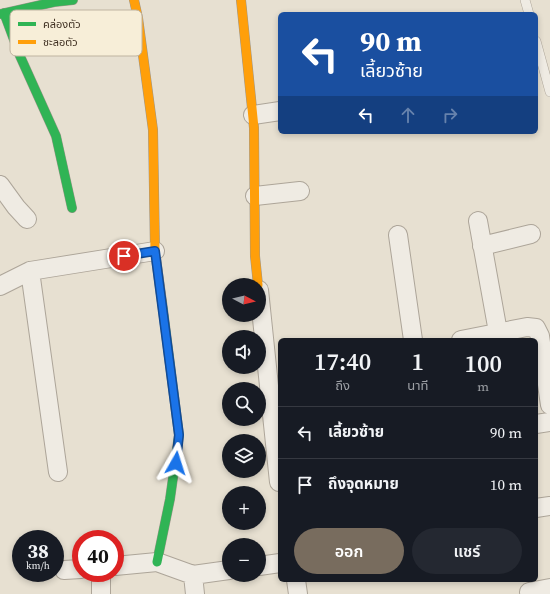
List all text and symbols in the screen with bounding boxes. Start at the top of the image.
legend [10,10,142,56]
text: คล่องตัว [43,17,81,32]
text: 90 m [360,22,422,60]
icon: left [294,28,346,80]
text: ชะลอตัว [43,35,78,50]
text: เลี้ยวซ้าย [360,58,423,83]
icon: left [355,104,377,126]
icon: ahead [397,104,419,126]
icon: right [439,104,461,126]
pin [107,239,141,273]
icon: arrive [113,245,135,267]
north arrow [222,278,266,322]
map controls [222,278,266,582]
button: sound [222,330,266,374]
text: 17:40 [314,345,371,378]
text: 1 [412,345,424,378]
text: 100 [464,347,502,380]
text: ถึง [335,377,350,394]
text: นาที [407,377,428,394]
text: m [477,378,489,395]
button: search [222,382,266,426]
text: เลี้ยวซ้าย [328,421,384,442]
icon: left [294,422,316,444]
text: 90 m [490,422,522,443]
button: layers [222,434,266,478]
position arrow [155,442,197,484]
text: ถึงจุดหมาย [328,473,399,494]
icon: arrive [294,474,316,496]
text: 10 m [490,474,522,495]
button: + [222,486,266,530]
button: ออก [294,528,404,574]
button: แชร์ [412,528,522,574]
speed limit sign: 40 [72,530,124,582]
text: 38 [27,537,49,565]
button: − [222,538,266,582]
text: km/h [26,559,50,572]

